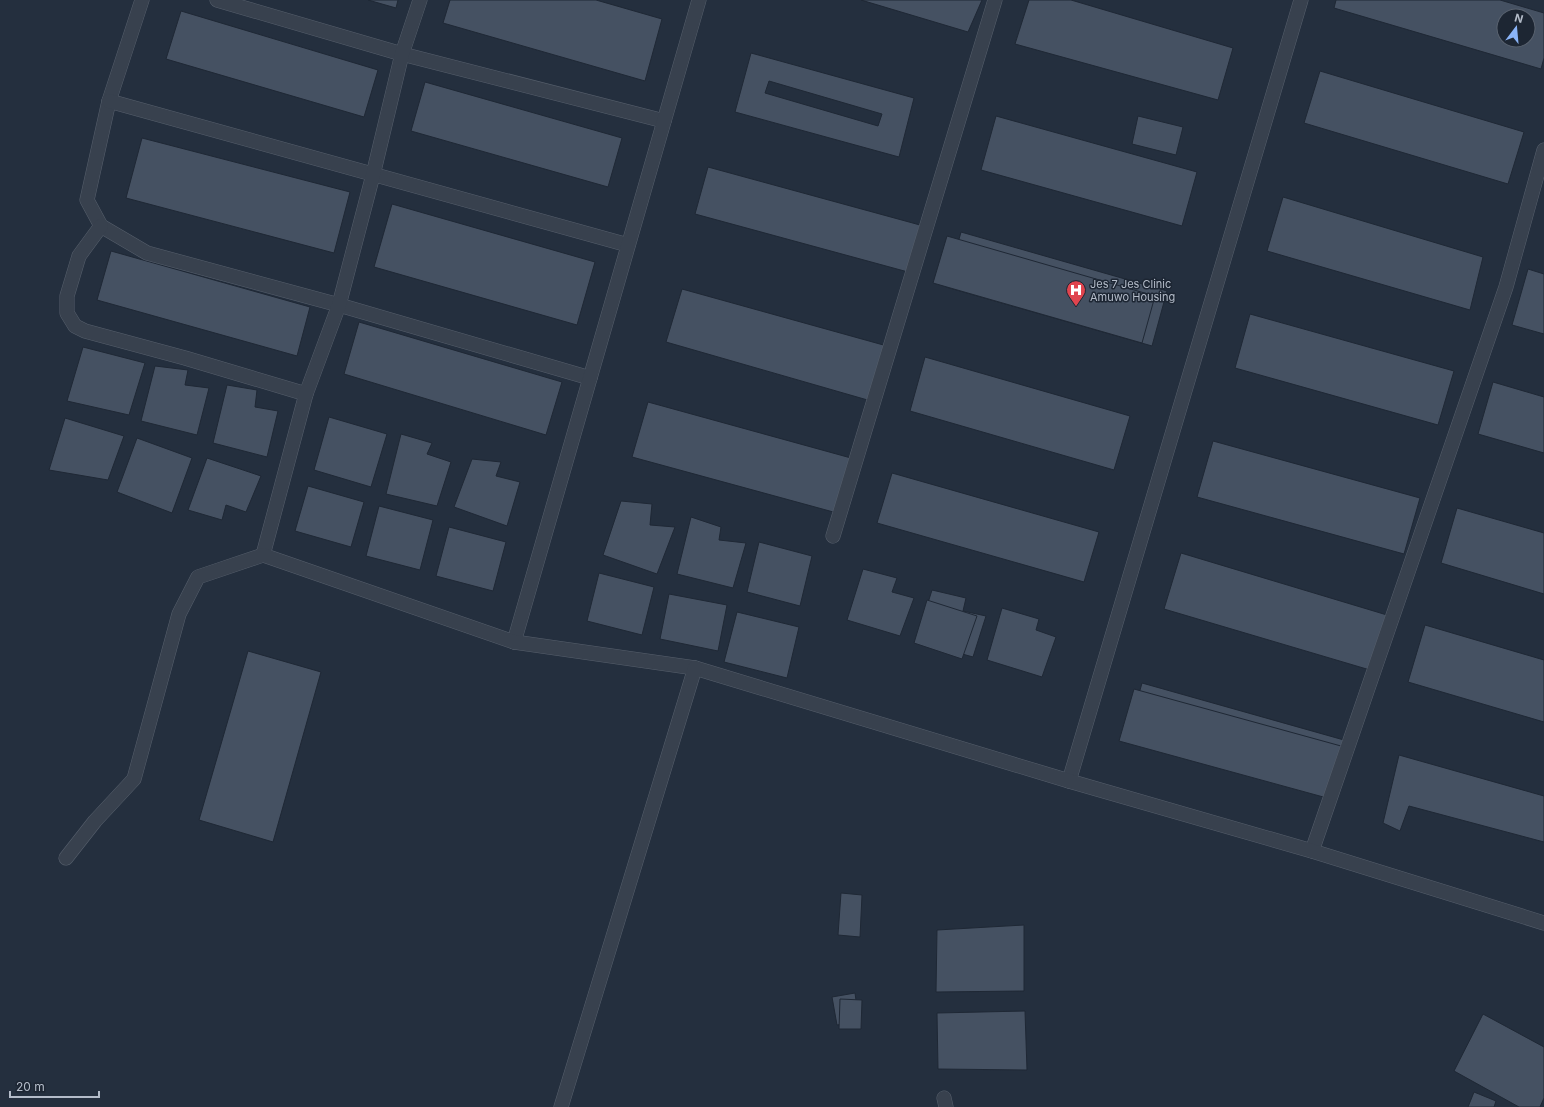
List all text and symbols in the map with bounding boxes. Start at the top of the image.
north arrow [1496,8,1536,48]
text: N [1513,11,1525,26]
place label: Jes 7 Jes Clinic Amuwo Housing [1090,277,1175,304]
hospital icon: Jes 7 Jes Clinic Amuwo Housing [1065,279,1087,307]
scale bar [10,1073,99,1099]
text: 20 m [16,1079,45,1094]

